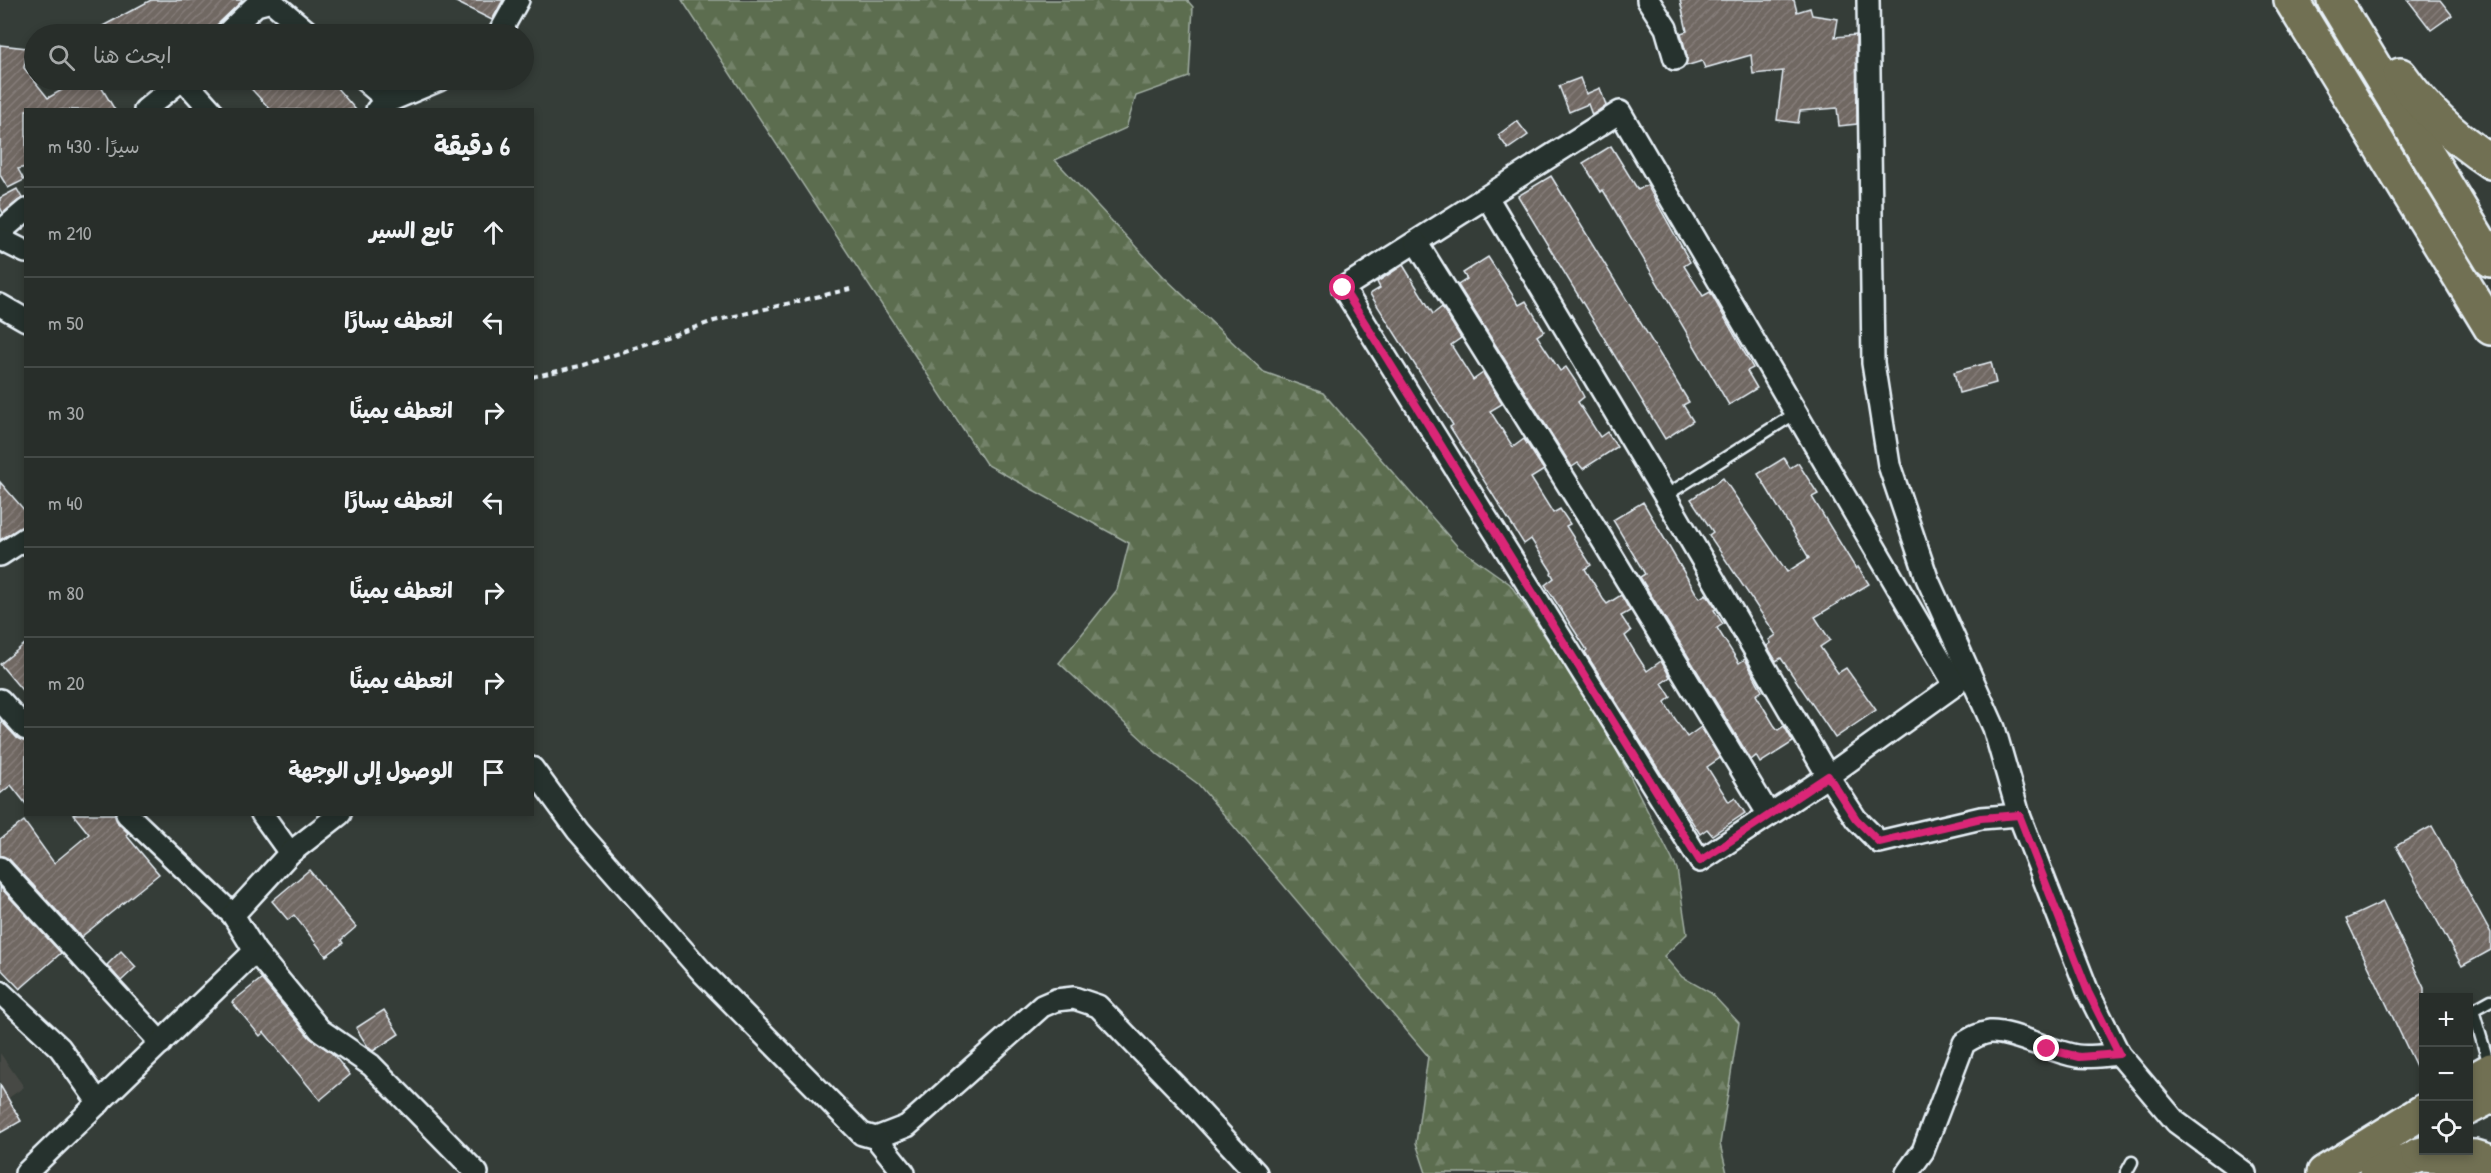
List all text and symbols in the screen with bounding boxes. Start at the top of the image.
search box [24,24,534,90]
text: ابحث هنا [93,40,172,70]
icon: search [45,41,78,74]
text: 6 دقيقة [434,128,510,163]
text: سيرًا · 430 m [48,132,140,159]
text: تابع السير [370,215,453,245]
icon: ahead [477,216,510,249]
text: 210 m [48,219,92,246]
route start [1329,274,1355,300]
text: انعطف يسارًا [344,305,453,335]
icon: left [477,306,510,339]
text: 50 m [48,309,84,336]
text: انعطف يمينًا [350,395,453,425]
icon: right [477,396,510,429]
text: 30 m [48,399,84,426]
text: انعطف يسارًا [344,485,453,515]
icon: left [477,486,510,519]
text: 40 m [48,489,83,516]
text: انعطف يمينًا [350,575,453,605]
icon: right [477,576,510,609]
text: 80 m [48,579,84,606]
text: انعطف يمينًا [350,665,453,695]
icon: right [477,666,510,699]
text: 20 m [48,669,85,696]
text: الوصول إلى الوجهة [288,755,453,785]
icon: arrive [477,756,510,789]
map controls [2419,993,2473,1155]
button: + [2419,993,2473,1047]
route end [2033,1035,2059,1061]
button: − [2419,1047,2473,1101]
button: locate [2419,1101,2473,1155]

